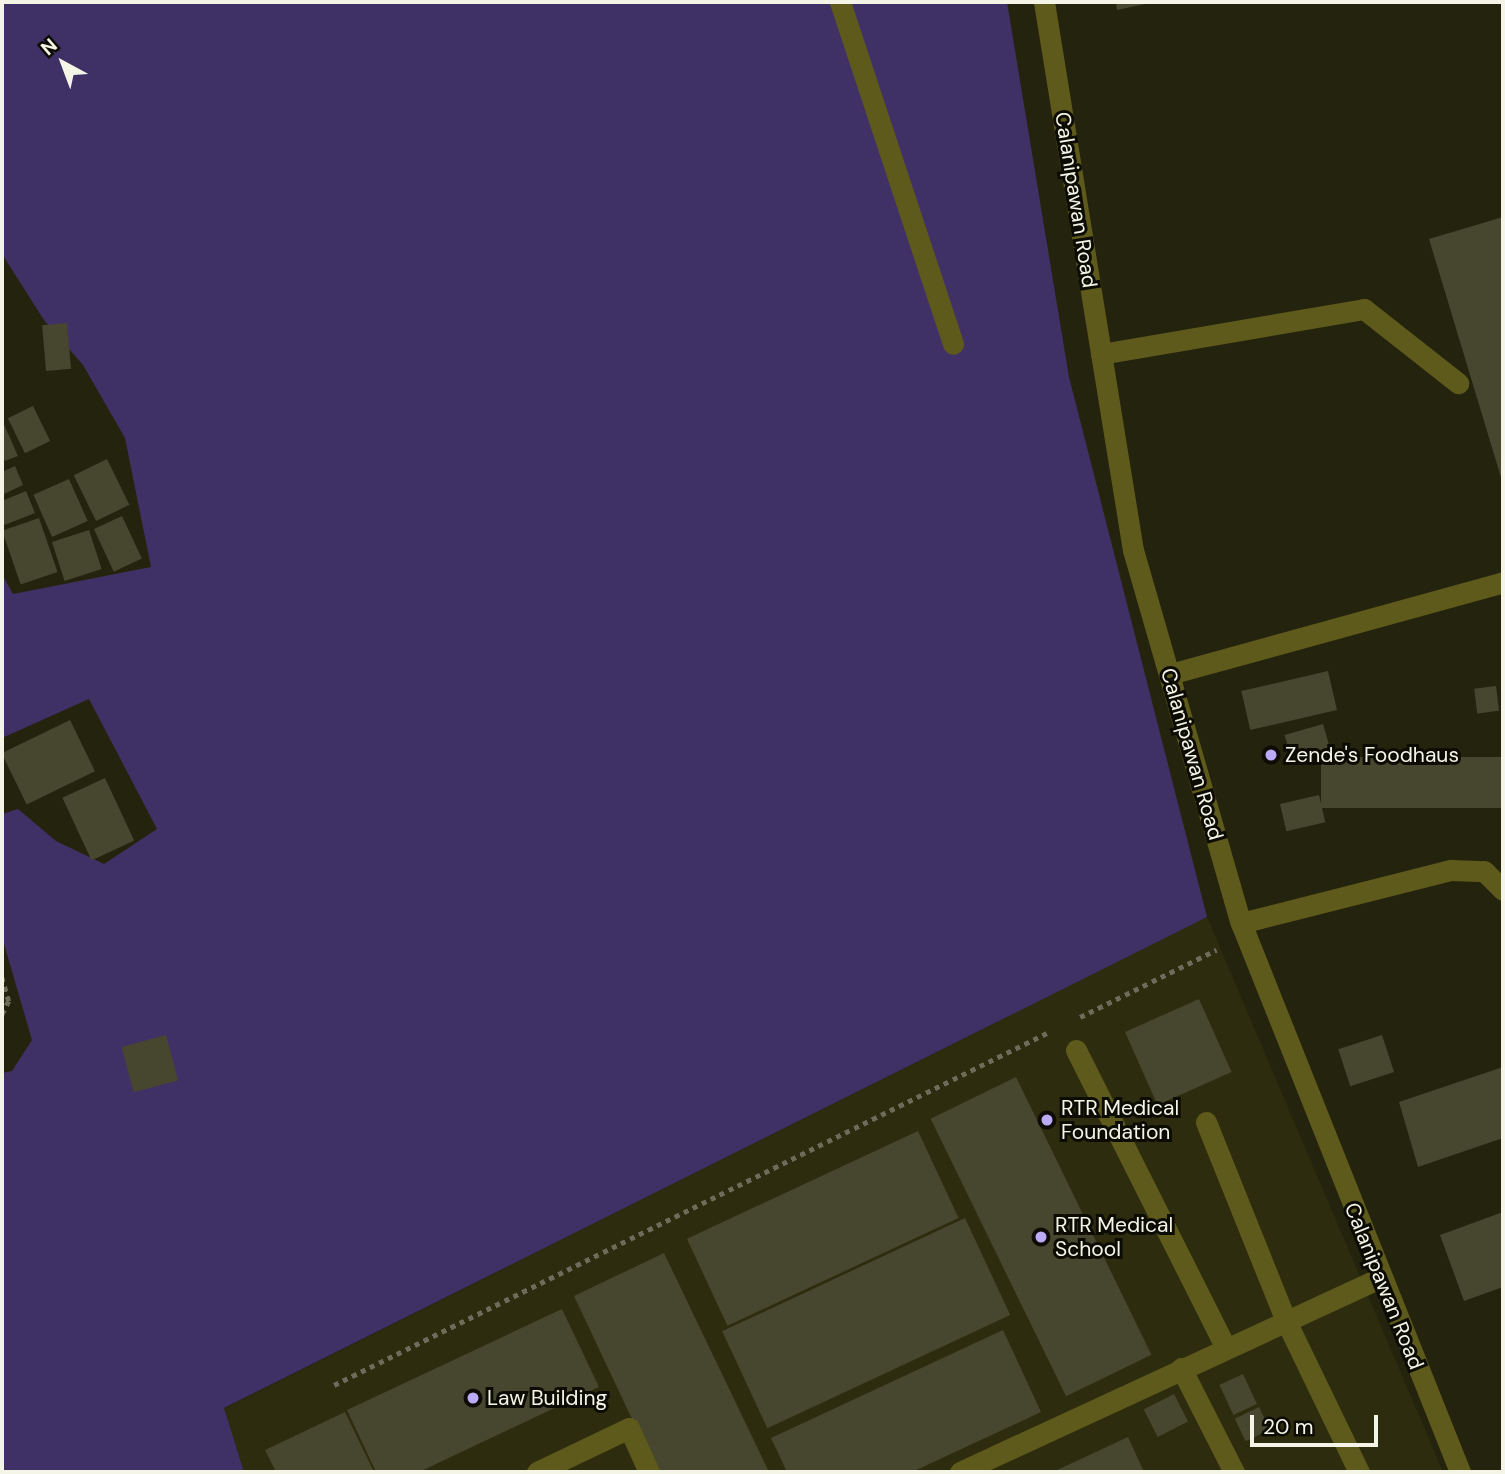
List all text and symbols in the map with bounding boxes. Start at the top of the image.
north arrow [28,28,98,98]
text: N [35,33,62,61]
street label: Calanipawan Road [1050,110,1102,290]
street label: Calanipawan Road [1155,665,1229,843]
place label: Zende's Foodhaus [1285,742,1459,768]
marker: Zende's Foodhaus [1263,747,1279,763]
place label: RTR Medical Foundation [1061,1095,1179,1145]
marker: RTR Medical Foundation [1039,1112,1055,1128]
street label: Calanipawan Road [1339,1199,1429,1373]
place label: RTR Medical School [1055,1212,1173,1262]
marker: RTR Medical School [1033,1229,1049,1245]
place label: Law Building [487,1385,607,1411]
marker: Law Building [465,1390,481,1406]
scale bar [1253,1400,1381,1444]
text: 20 m [1263,1413,1314,1441]

